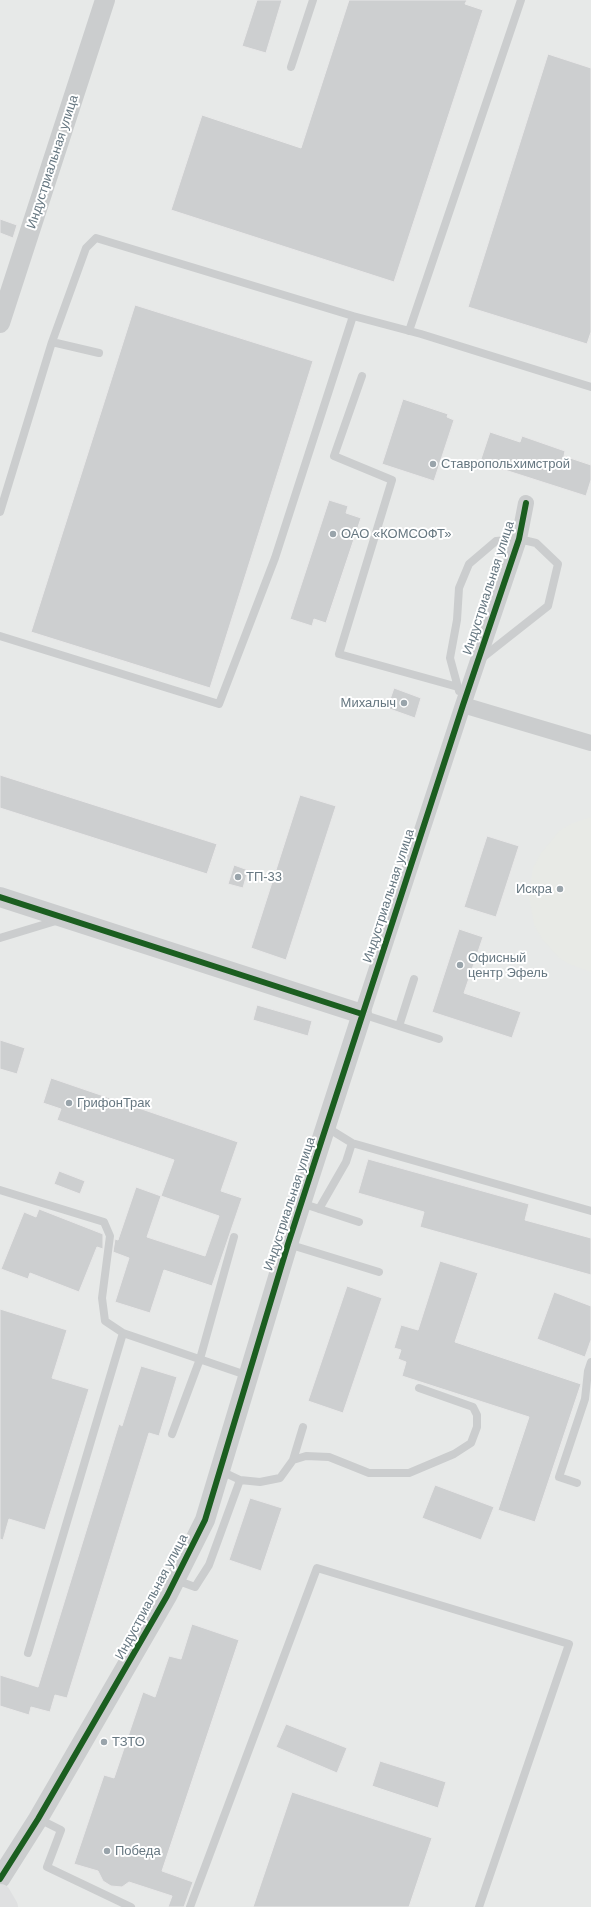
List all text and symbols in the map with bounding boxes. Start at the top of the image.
street label: Индустриальная улица [24,93,82,231]
place label: Ставропольхимстрой [441,456,570,472]
marker: Ставропольхимстрой [428,459,438,469]
street label: Индустриальная улица [460,519,518,657]
place label: ОАО «КОМСОФТ» [341,526,452,542]
marker: ОАО «КОМСОФТ» [328,529,338,539]
place label: Михалыч [341,695,396,711]
marker: Михалыч [399,698,409,708]
street label: Индустриальная улица [360,827,418,965]
place label: ТП-33 [246,869,282,885]
marker: ТП-33 [233,872,243,882]
place label: Искра [516,881,552,897]
marker: Искра [555,884,565,894]
place label: Офисный центр Эфель [468,950,548,981]
marker: Офисный центр Эфель [455,960,465,970]
place label: ГрифонТрак [77,1095,150,1111]
marker: ГрифонТрак [64,1098,74,1108]
street label: Индустриальная улица [261,1135,319,1273]
street label: Индустриальная улица [112,1532,192,1662]
place label: ТЗТО [112,1734,145,1750]
marker: ТЗТО [99,1737,109,1747]
place label: Победа [115,1843,161,1859]
marker: Победа [102,1846,112,1856]

